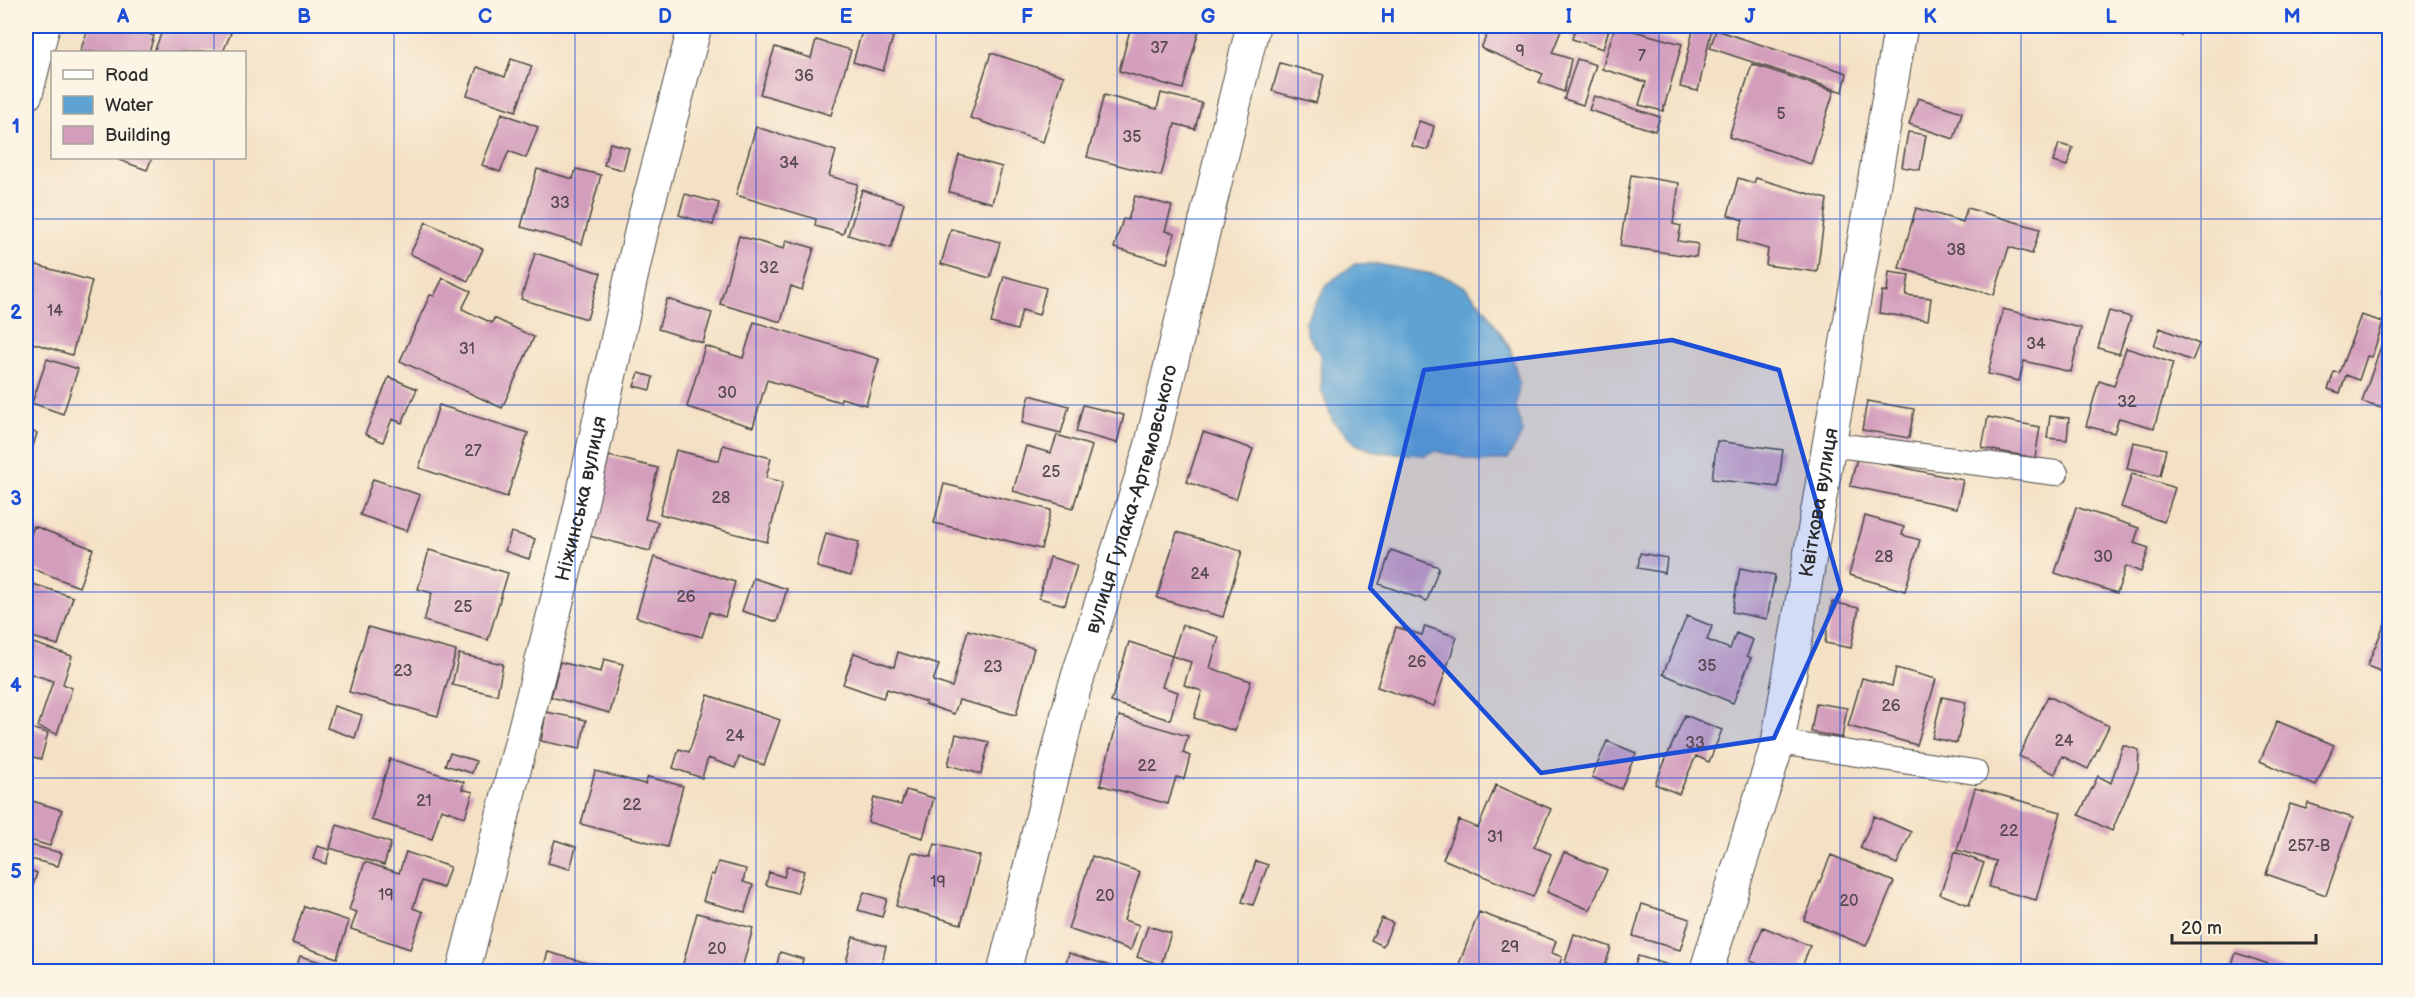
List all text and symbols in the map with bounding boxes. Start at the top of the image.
text: A [116,5,130,29]
text: B [297,5,311,29]
text: C [478,5,492,29]
text: D [658,5,672,29]
text: E [840,5,853,29]
text: F [1021,5,1033,29]
text: G [1201,5,1216,29]
text: H [1381,5,1395,29]
text: I [1566,5,1572,29]
text: J [1745,5,1757,29]
text: K [1923,5,1937,29]
text: L [2105,5,2117,29]
text: M [2283,5,2301,29]
house number: 37 [1150,39,1168,58]
house number: 9 [1515,42,1525,61]
house number: 7 [1638,47,1646,66]
legend [51,51,246,159]
text: Road [105,65,149,86]
house number: 36 [794,67,814,86]
text: Water [105,95,153,116]
house number: 5 [1776,105,1786,124]
text: 1 [12,115,20,139]
text: Building [105,125,171,146]
house number: 35 [1122,128,1142,147]
house number: 34 [779,154,799,173]
house number: 33 [550,194,570,213]
house number: 38 [1946,241,1966,260]
house number: 32 [759,259,779,278]
text: 2 [10,301,22,325]
house number: 14 [47,302,63,321]
house number: 34 [2026,335,2046,354]
house number: 31 [459,340,475,359]
street label: вулиця Гулака-Артемовського [1080,362,1182,637]
house number: 30 [717,384,737,403]
house number: 32 [2117,393,2137,412]
street label: Ніжинська вулиця [550,414,612,584]
street label: Квіткова вулиця [1795,426,1844,579]
house number: 27 [464,442,482,461]
house number: 25 [1042,463,1060,482]
text: 3 [10,487,22,511]
house number: 28 [712,489,730,508]
house number: 28 [1875,548,1893,567]
house number: 30 [2093,548,2113,567]
house number: 24 [1191,565,1210,584]
house number: 26 [676,588,696,607]
house number: 25 [454,598,472,617]
house number: 26 [1407,653,1427,672]
house number: 35 [1697,657,1717,676]
house number: 23 [984,658,1003,677]
house number: 23 [394,662,413,681]
text: 4 [10,674,22,698]
house number: 26 [1881,697,1901,716]
house number: 24 [726,727,745,746]
house number: 24 [2055,732,2074,751]
house number: 33 [1685,734,1705,753]
house number: 22 [1138,757,1157,776]
house number: 21 [416,792,432,811]
house number: 22 [623,796,642,815]
house number: 22 [2000,822,2019,841]
house number: 31 [1487,828,1503,847]
house number: 257-В [2288,837,2330,856]
text: 5 [10,860,22,884]
house number: 19 [930,873,946,892]
house number: 19 [378,886,394,905]
house number: 20 [1096,887,1114,906]
house number: 20 [1840,892,1858,911]
scale bar [2172,907,2316,945]
text: 20 m [2181,918,2222,939]
house number: 29 [1501,938,1519,957]
house number: 20 [708,940,726,959]

